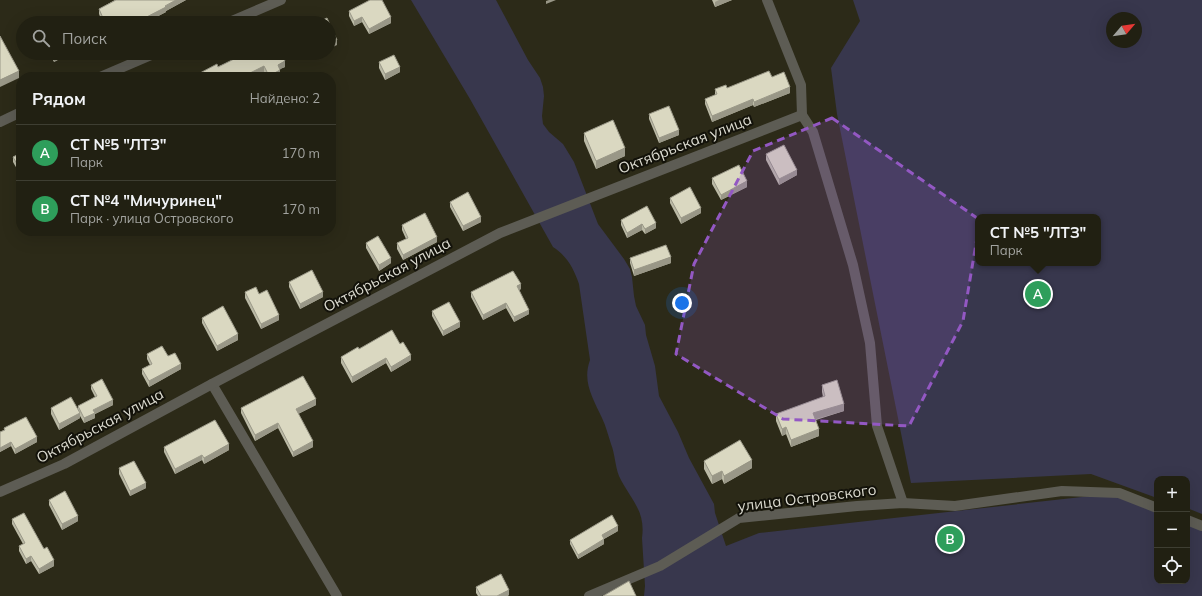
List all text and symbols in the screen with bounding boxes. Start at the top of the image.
north arrow [1106,12,1142,48]
search box [16,16,336,60]
icon: search [30,27,52,49]
text: Поиск [62,29,107,48]
text: Рядом [32,88,86,109]
text: Найдено: 2 [250,90,320,106]
street label: Октябрьская улица [615,109,754,178]
text: СТ №5 "ЛТЗ" [70,135,167,154]
text: A [40,145,50,161]
text: 170 m [282,145,320,161]
text: Парк [70,154,103,170]
text: СТ №4 "Мичуринец" [70,191,222,210]
text: B [41,201,49,217]
text: 170 m [282,201,320,217]
text: Парк · улица Островского [70,210,234,226]
popup [975,214,1101,266]
text: СТ №5 "ЛТЗ" [990,223,1086,242]
street label: Октябрьская улица [320,233,454,316]
text: Парк [990,242,1023,258]
pin: A [1025,279,1051,309]
your location [672,293,692,313]
street label: Октябрьская улица [33,384,167,467]
map controls [1154,476,1190,584]
button: + [1154,476,1190,512]
street label: улица Островского [737,480,877,515]
button: − [1154,512,1190,548]
pin: B [937,524,963,554]
button: locate [1154,548,1190,584]

